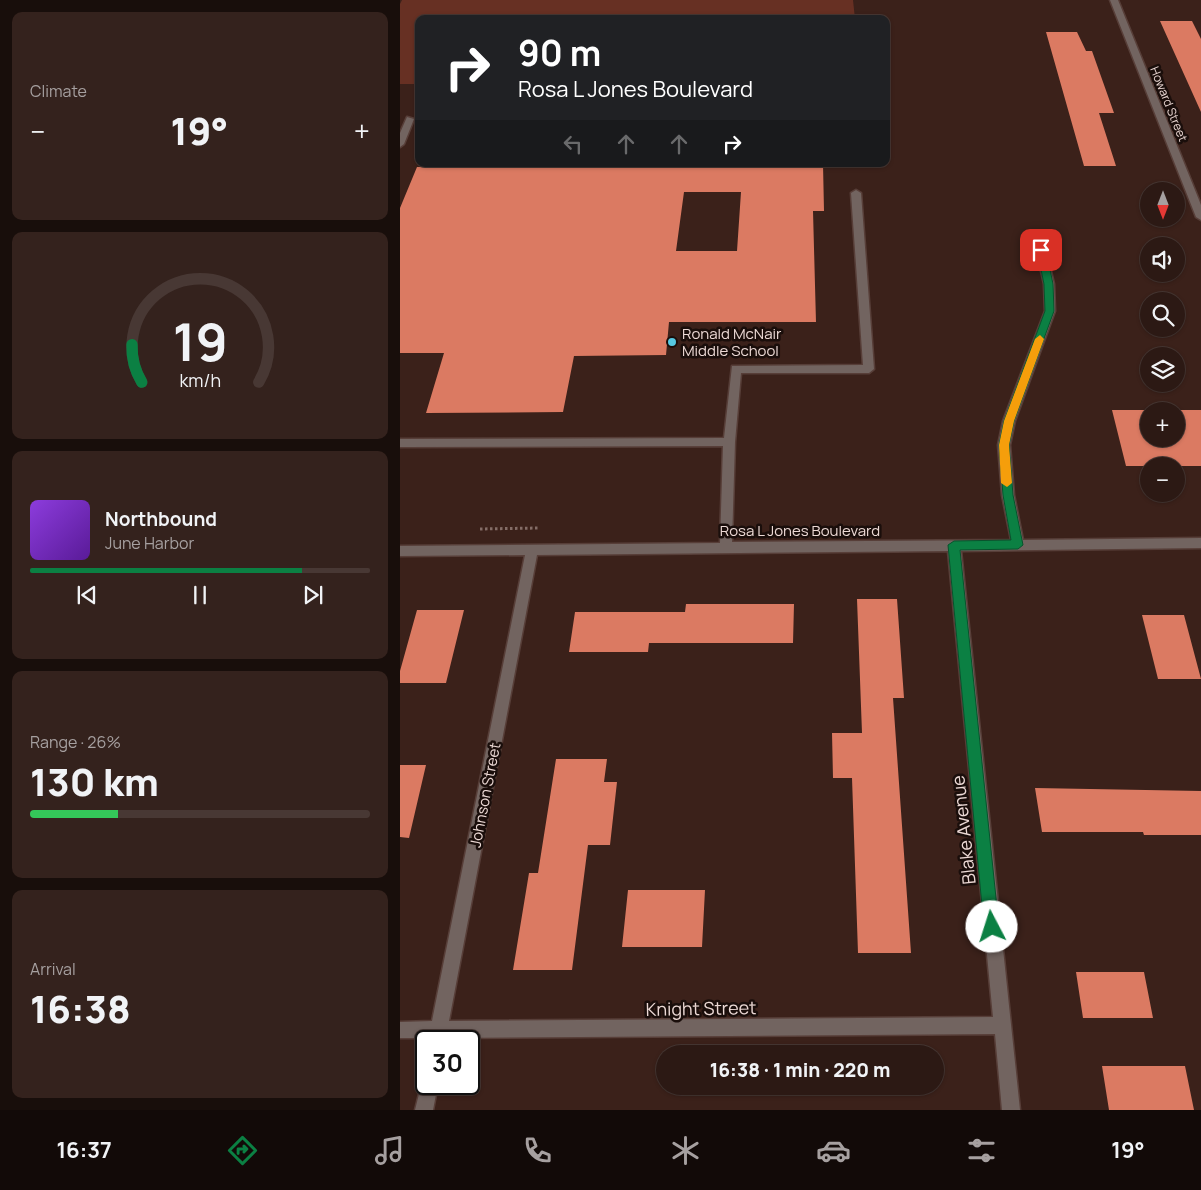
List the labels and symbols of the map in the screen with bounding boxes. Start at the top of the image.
street label: Howard Street [1146,64,1192,144]
north arrow [1140,182,1185,228]
pin [1020,229,1062,271]
place label: Ronald McNair Middle School [682,323,782,361]
marker: Ronald McNair Middle School [666,336,678,348]
street label: Rosa L Jones Boulevard [720,520,880,541]
street label: Johnson Street [465,741,505,849]
street label: Blake Avenue [945,774,981,886]
position arrow [965,900,1017,952]
street label: Knight Street [645,995,757,1021]
speed limit sign: 30 [415,1030,480,1095]

